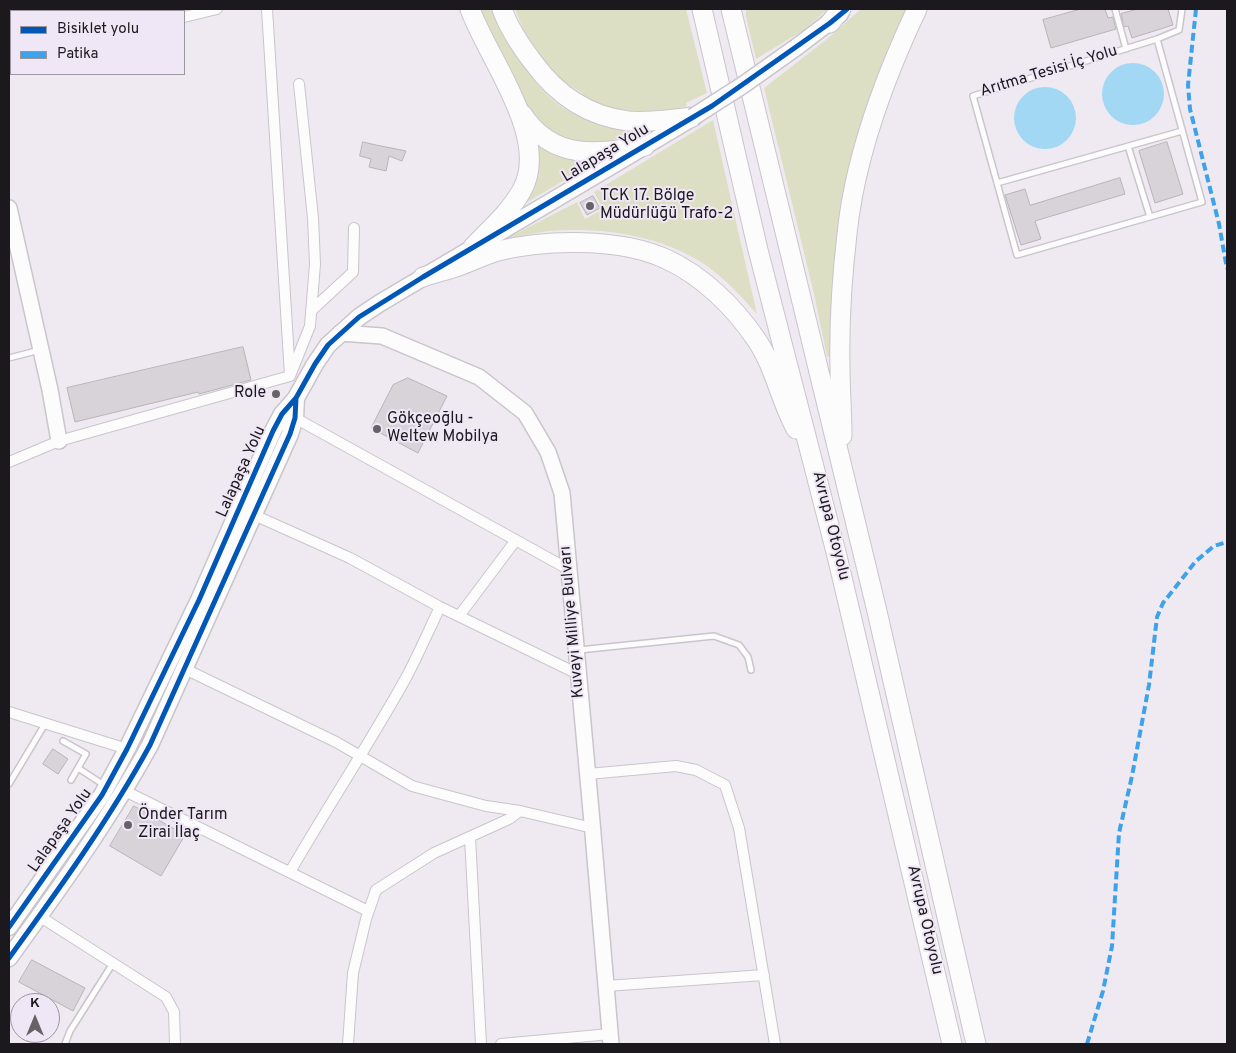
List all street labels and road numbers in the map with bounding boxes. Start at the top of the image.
street label: Arıtma Tesisi İç Yolu [978,42,1120,102]
street label: Lalapaşa Yolu [559,120,653,188]
street label: Lalapaşa Yolu [213,423,271,521]
street label: Avrupa Otoyolu [807,469,853,583]
street label: Kuvayi Milliye Bulvarı [557,545,589,699]
street label: Lalapaşa Yolu [25,785,97,877]
street label: Avrupa Otoyolu [902,863,946,977]

